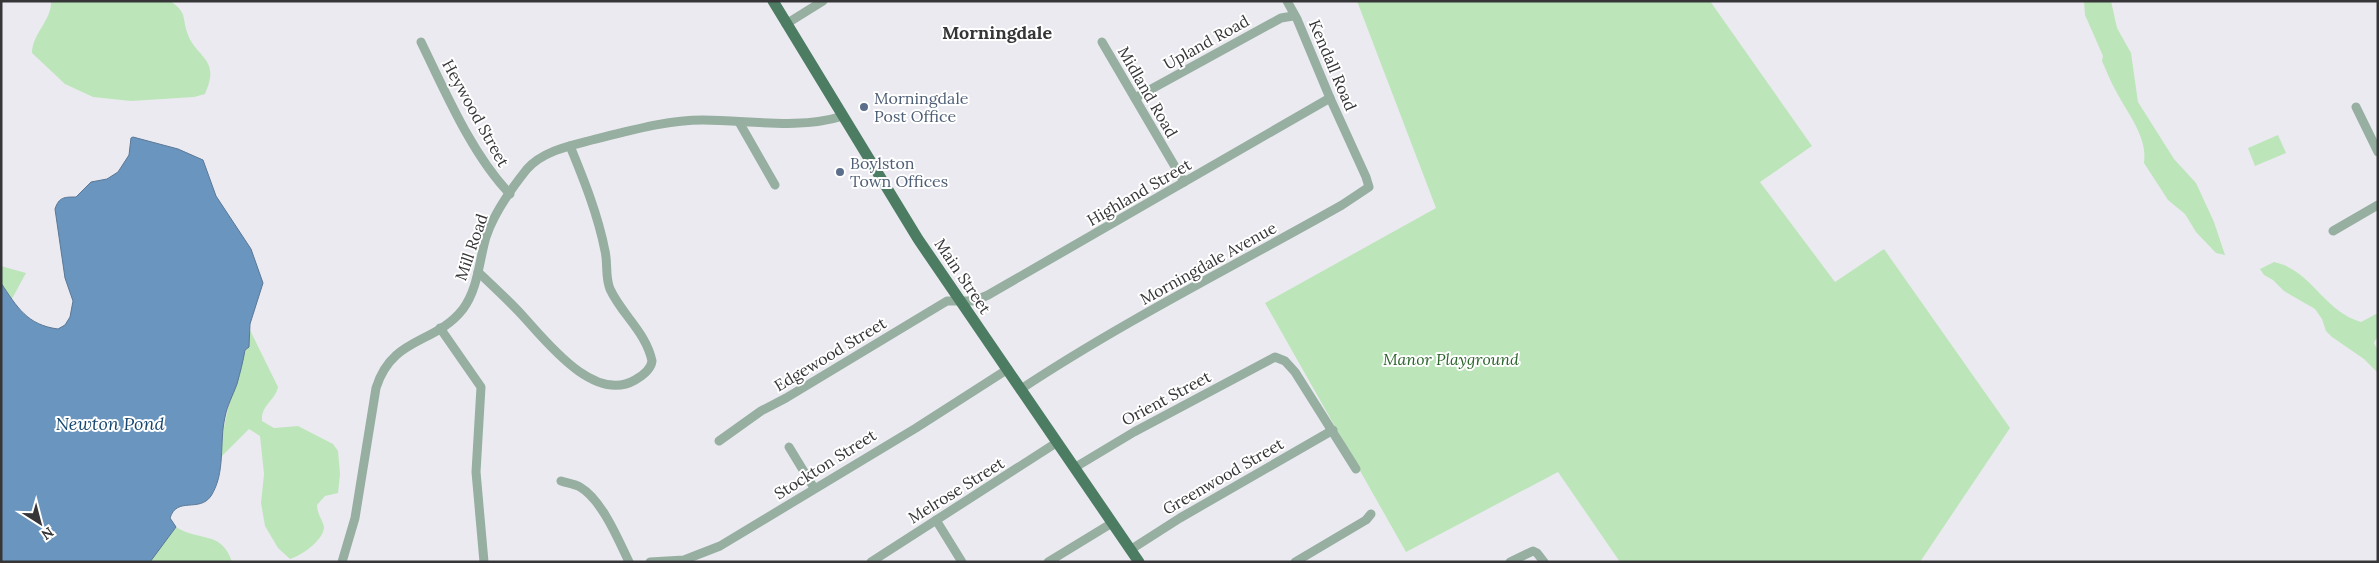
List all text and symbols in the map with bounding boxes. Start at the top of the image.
street label: Upland Road [1160,10,1253,74]
street label: Kendall Road [1305,16,1361,114]
district label: Morningdale [942,21,1052,44]
street label: Midland Road [1114,43,1182,142]
street label: Heywood Street [438,56,514,171]
place label: Morningdale Post Office [874,88,969,126]
marker: Morningdale Post Office [858,101,870,113]
place label: Boylston Town Offices [850,153,948,191]
street label: Highland Street [1083,154,1195,230]
marker: Boylston Town Offices [834,166,846,178]
street label: Mill Road [450,211,492,283]
street label: Morningdale Avenue [1136,217,1280,309]
street label: Main Street [930,234,996,318]
street label: Edgewood Street [770,312,890,395]
park label: Manor Playground [1383,349,1519,369]
street label: Orient Street [1118,366,1215,430]
water label: Newton Pond [55,412,165,435]
street label: Stockton Street [770,424,880,503]
street label: Greenwood Street [1159,433,1288,519]
street label: Melrose Street [904,452,1008,527]
north arrow [15,498,65,548]
text: N [38,523,57,544]

